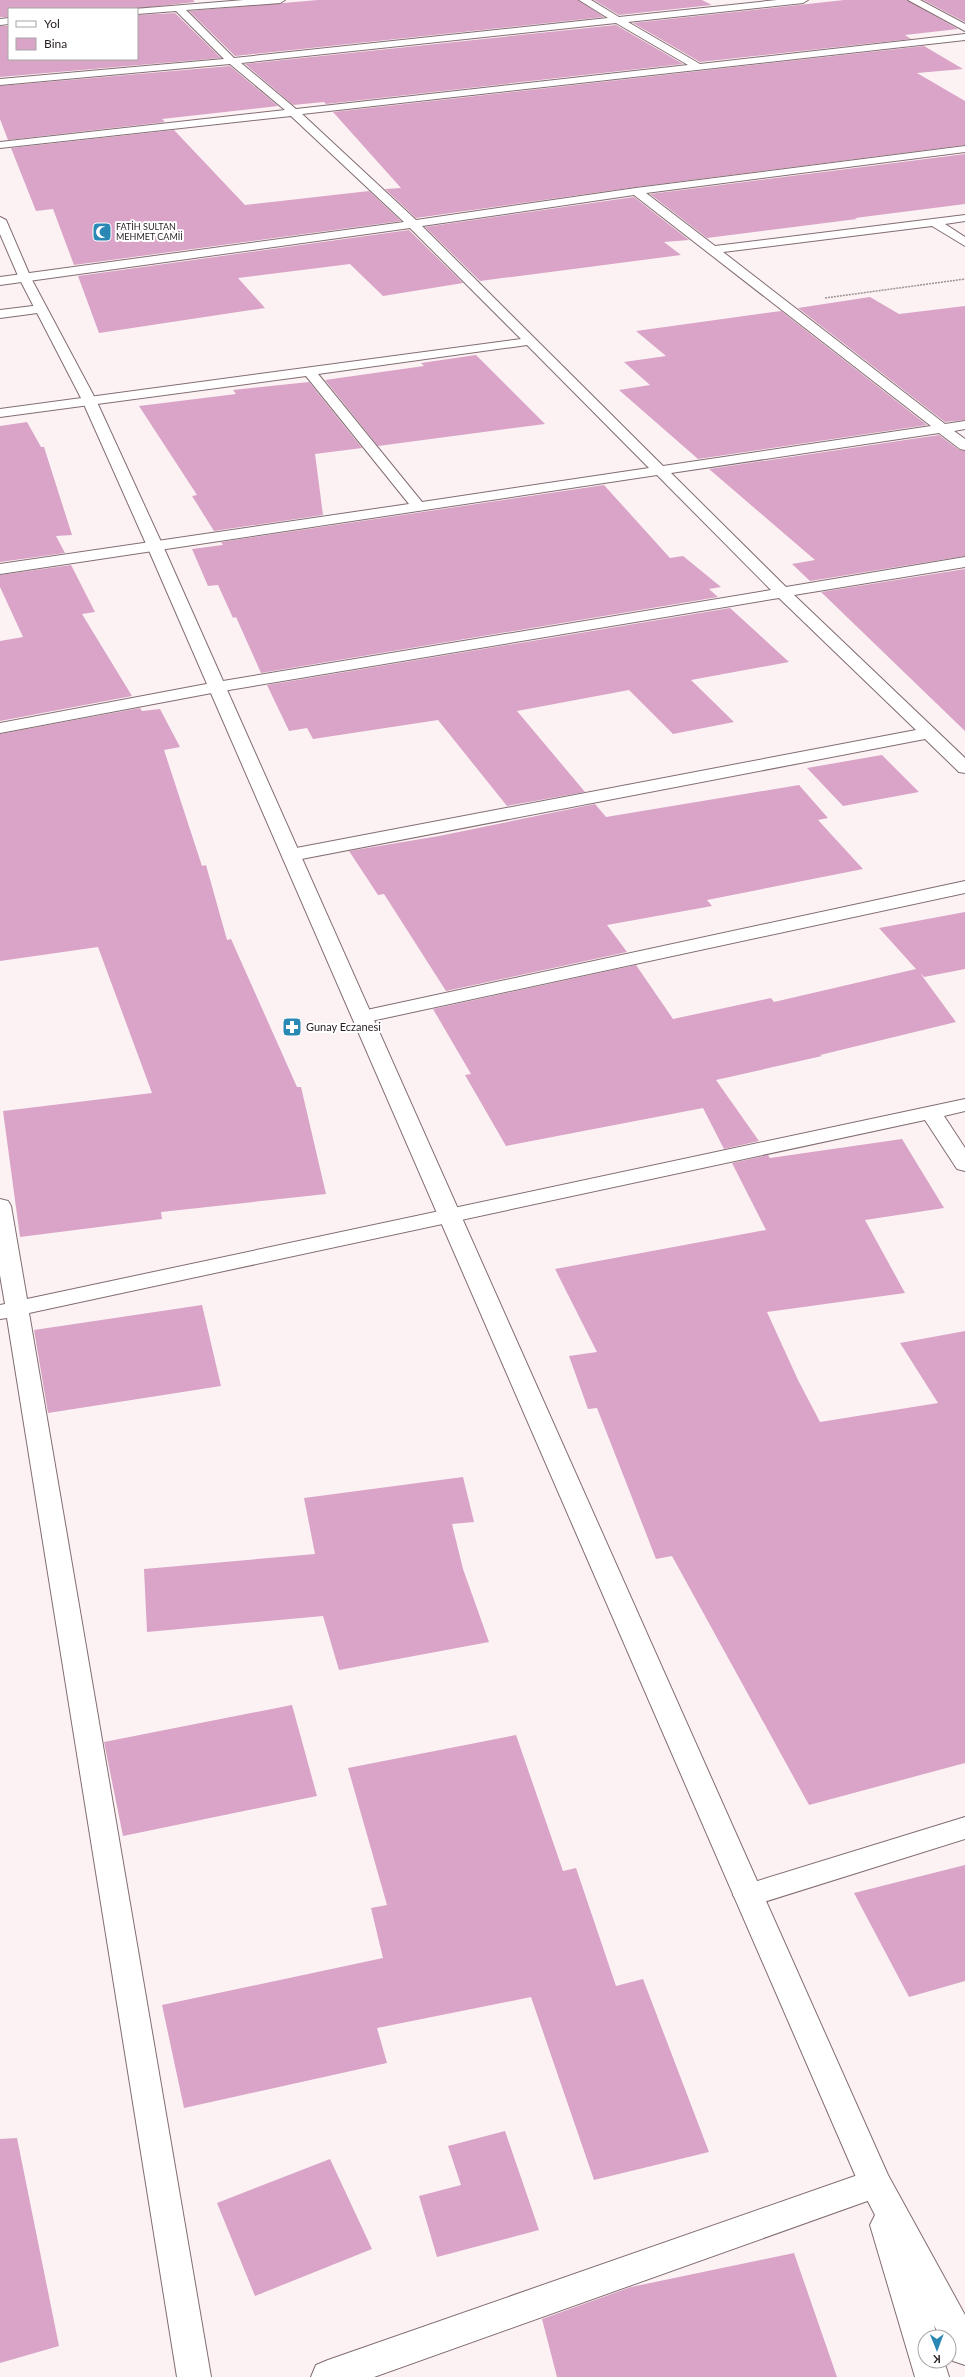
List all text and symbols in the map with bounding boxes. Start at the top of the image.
legend [8,8,138,60]
text: Yol [44,16,60,31]
text: Bina [44,36,67,51]
mosque icon: FATİH SULTAN MEHMET CAMİİ [91,221,113,243]
place label: FATİH SULTAN MEHMET CAMİİ [116,221,183,242]
pharmacy icon: Gunay Eczanesi [281,1016,303,1038]
place label: Gunay Eczanesi [306,1020,381,1033]
north arrow [917,2329,957,2369]
text: K [933,2353,941,2366]

